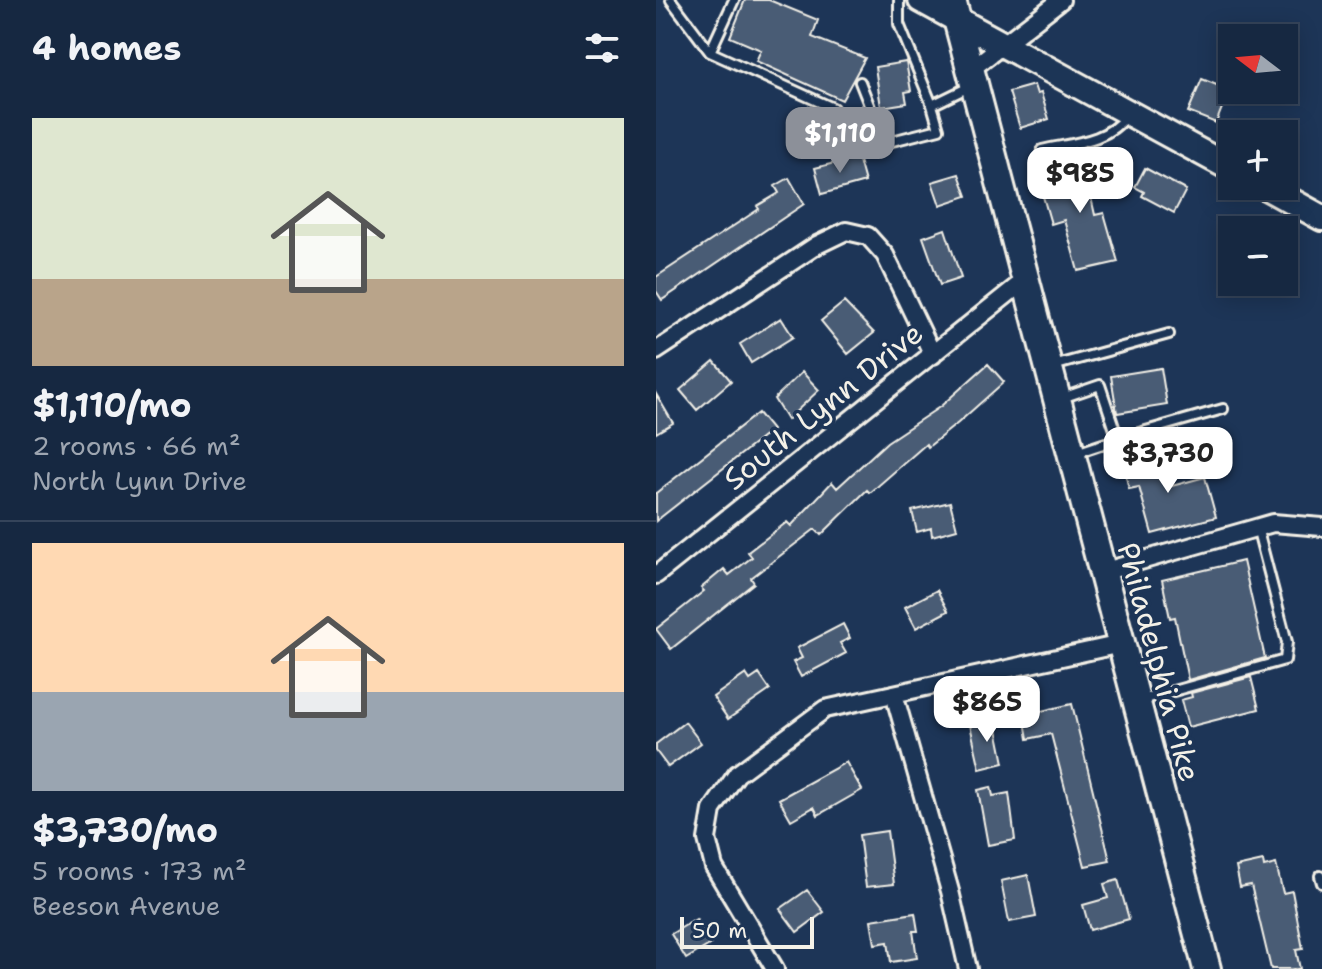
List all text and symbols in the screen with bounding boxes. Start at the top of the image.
north arrow [1218,24,1298,104]
map controls [1218,24,1298,296]
text: 4 homes [32,25,181,71]
icon: filters [580,26,624,70]
pin: $1,110 [775,107,905,175]
text: $1,110 [804,115,876,150]
button: + [1218,120,1298,200]
pin: $985 [1033,147,1127,215]
text: $985 [1045,155,1115,190]
icon: home [256,170,400,314]
button: − [1218,216,1298,296]
street label: South Lynn Drive [714,313,932,499]
text: $1,110/mo [32,382,192,428]
pin: $3,730 [1103,427,1233,495]
text: 2 rooms · 66 m² [32,428,241,463]
text: $3,730 [1122,435,1214,470]
text: North Lynn Drive [32,463,247,498]
street label: Philadelphia Pike [1107,538,1211,786]
icon: home [256,595,400,739]
pin: $865 [940,676,1034,744]
text: $865 [952,684,1022,719]
text: $3,730/mo [32,807,218,853]
text: 5 rooms · 173 m² [32,853,247,888]
text: Beeson Avenue [32,888,221,923]
scale bar [680,913,814,949]
text: 50 m [692,916,747,945]

